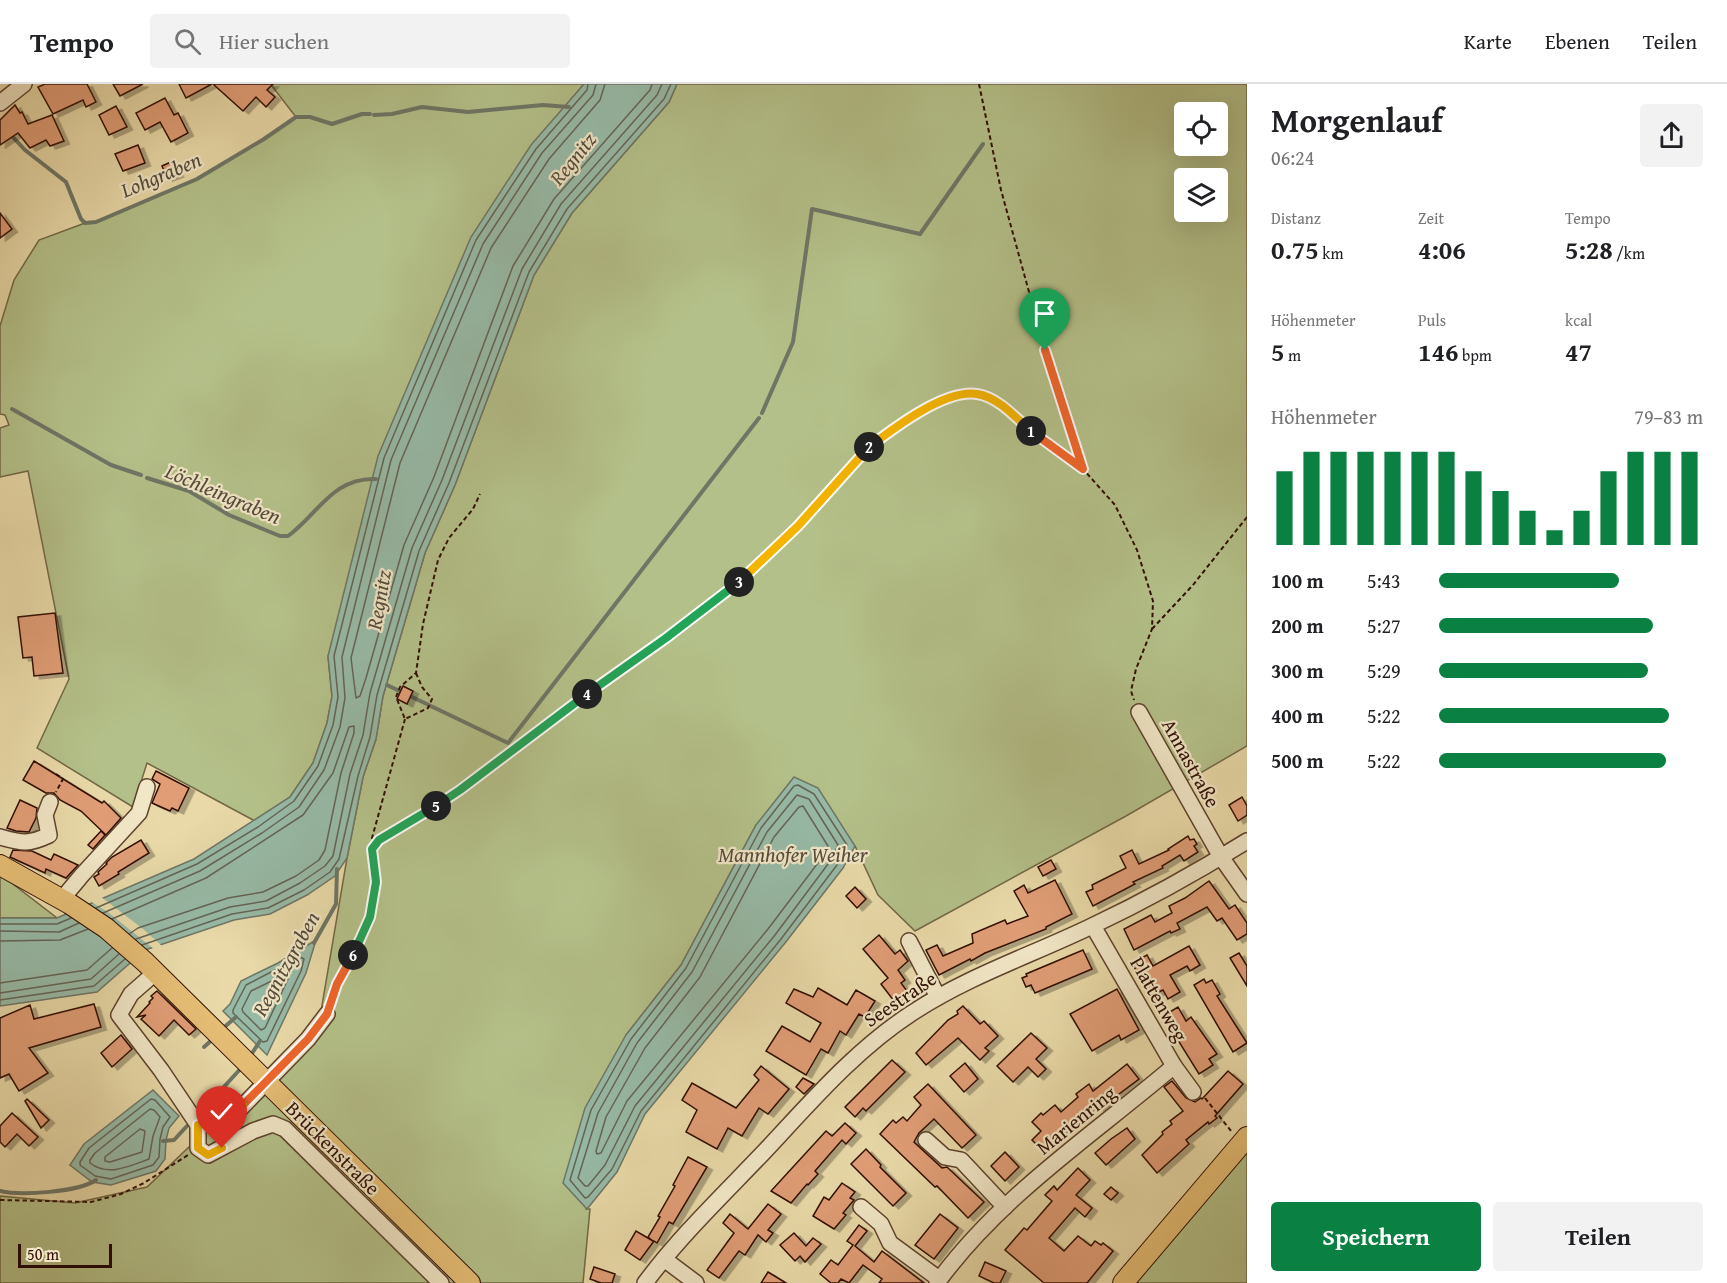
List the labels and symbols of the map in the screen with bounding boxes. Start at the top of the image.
water label: Regnitz [541,126,604,192]
water label: Lohgraben [115,144,206,206]
pin [1019,288,1070,350]
pin: 1 [1016,416,1046,446]
pin: 2 [854,432,884,462]
water label: Löchleingraben [160,455,286,532]
pin: 3 [724,567,754,597]
water label: Regnitz [358,568,399,633]
pin: 4 [572,679,602,709]
street label: Annastraße [1155,713,1228,812]
pin: 5 [421,791,451,821]
water label: Mannhofer Weiher [718,839,869,870]
water label: Regnitzgraben [244,905,327,1023]
pin: 6 [338,940,368,970]
street label: Plattenweg [1123,951,1195,1047]
street label: Seestraße [858,964,942,1034]
street label: Marienring [1030,1078,1122,1161]
pin [196,1086,247,1148]
street label: Brückenstraße [280,1094,387,1201]
scale bar [18,1241,112,1268]

